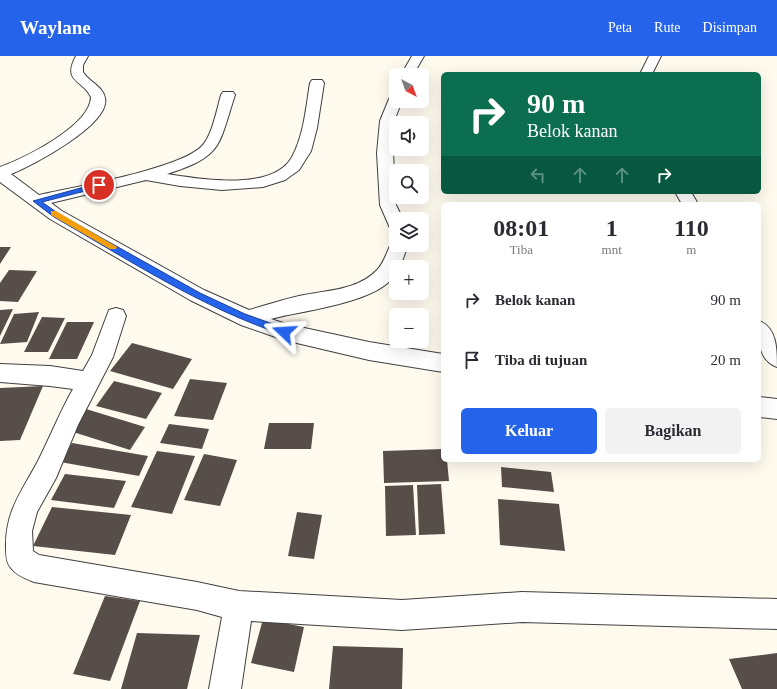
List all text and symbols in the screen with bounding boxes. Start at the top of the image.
text: Waylane [20,17,91,38]
text: Peta [608,20,632,35]
text: Rute [654,20,681,35]
text: Disimpan [703,20,757,35]
north arrow [389,68,429,108]
map controls [389,68,429,348]
icon: right [461,88,513,140]
text: 90 m [527,88,585,119]
button: sound [389,116,429,156]
text: Belok kanan [527,121,617,141]
button: search [389,164,429,204]
icon: left [527,164,549,186]
icon: ahead [569,164,591,186]
icon: ahead [611,164,633,186]
icon: right [653,164,675,186]
pin [82,168,116,202]
icon: arrive [88,174,110,196]
button: layers [389,212,429,252]
text: 08:01 [493,215,549,241]
text: 1 [606,215,618,241]
text: 110 [674,215,709,241]
text: Tiba [510,242,533,257]
text: mnt [602,242,622,257]
text: m [686,242,696,257]
button: + [389,260,429,300]
icon: right [461,289,483,311]
text: Belok kanan [495,292,575,308]
text: 90 m [711,292,741,308]
button: − [389,308,429,348]
position arrow [263,311,305,353]
icon: arrive [461,349,483,371]
text: Tiba di tujuan [495,352,587,368]
text: 20 m [711,352,741,368]
button: Keluar [461,408,597,454]
button: Bagikan [605,408,741,454]

